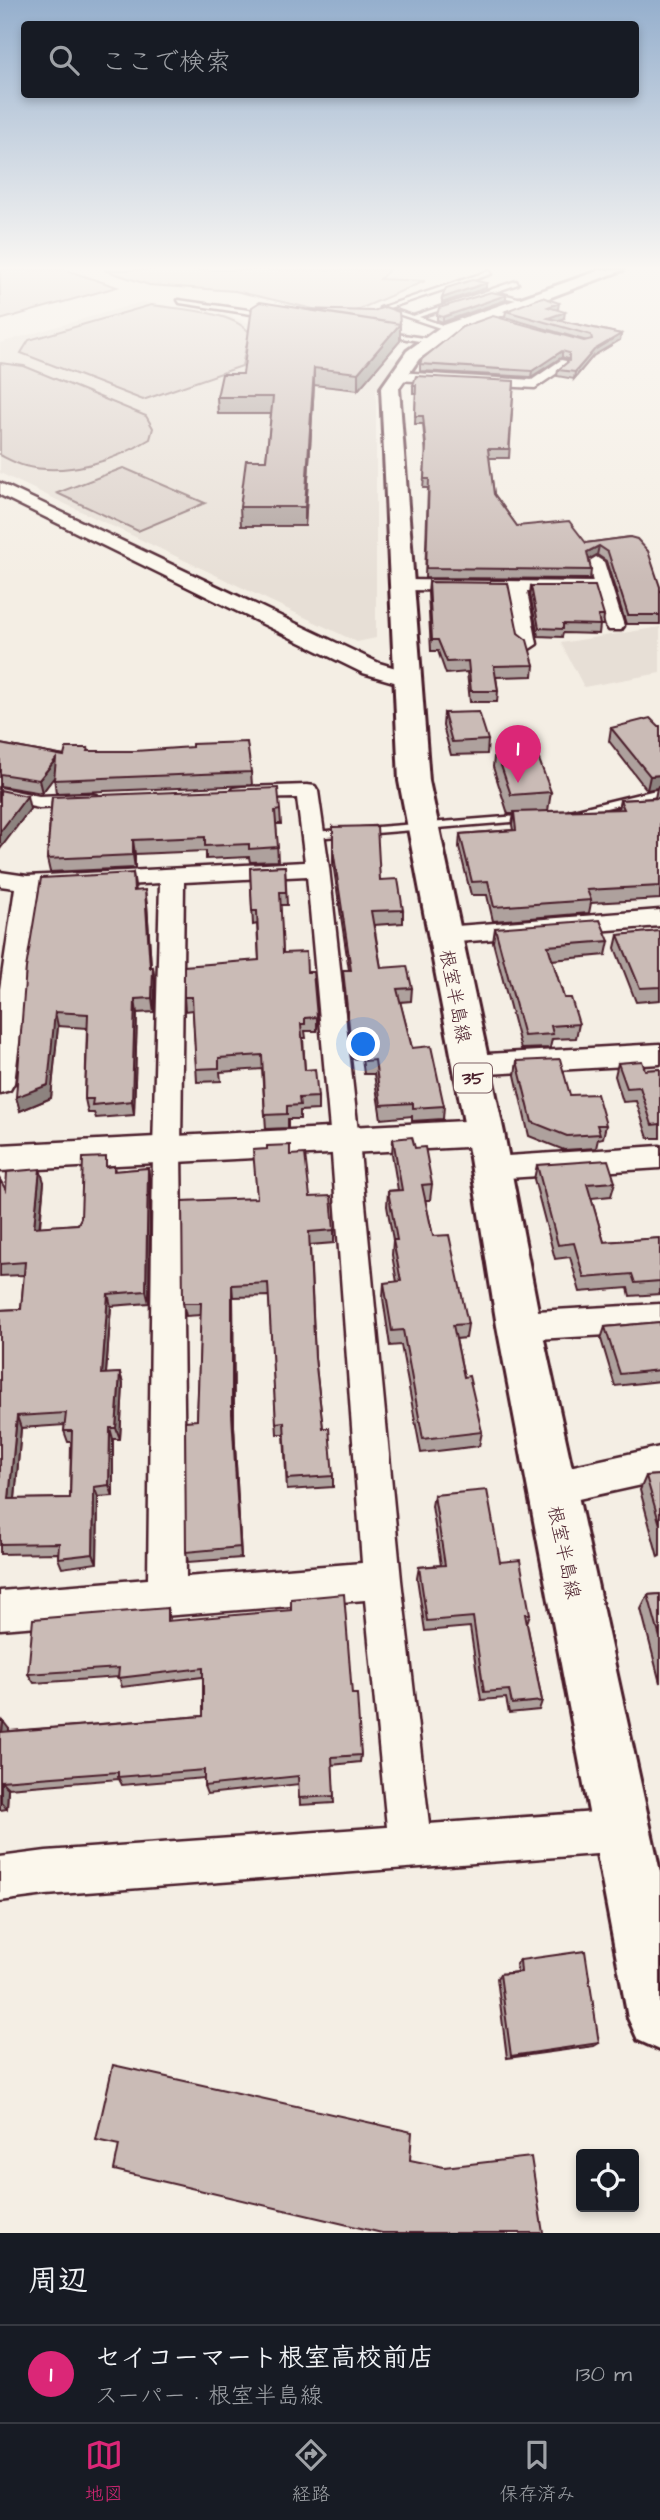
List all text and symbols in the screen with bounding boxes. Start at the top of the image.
search box [21,21,639,98]
icon: search [45,41,83,79]
text: ここで検索 [101,44,231,80]
pin: 1 [495,725,541,783]
street label: 根室半島線 [432,947,477,1045]
your location [346,1027,380,1061]
road number: 35 [454,1064,492,1092]
street label: 根室半島線 [540,1503,587,1602]
map controls [576,2149,639,2212]
button: locate [576,2149,639,2212]
text: 周辺 [28,2260,88,2302]
text: セイコーマート根室高校前店 [95,2340,434,2376]
text: 1 [50,2358,52,2390]
text: 130 m [576,2358,632,2390]
text: スーパー · 根室半島線 [95,2380,323,2412]
tab: 地図 [85,2436,123,2508]
tab: 経路 [292,2436,330,2508]
tab: 保存済み [499,2436,575,2508]

